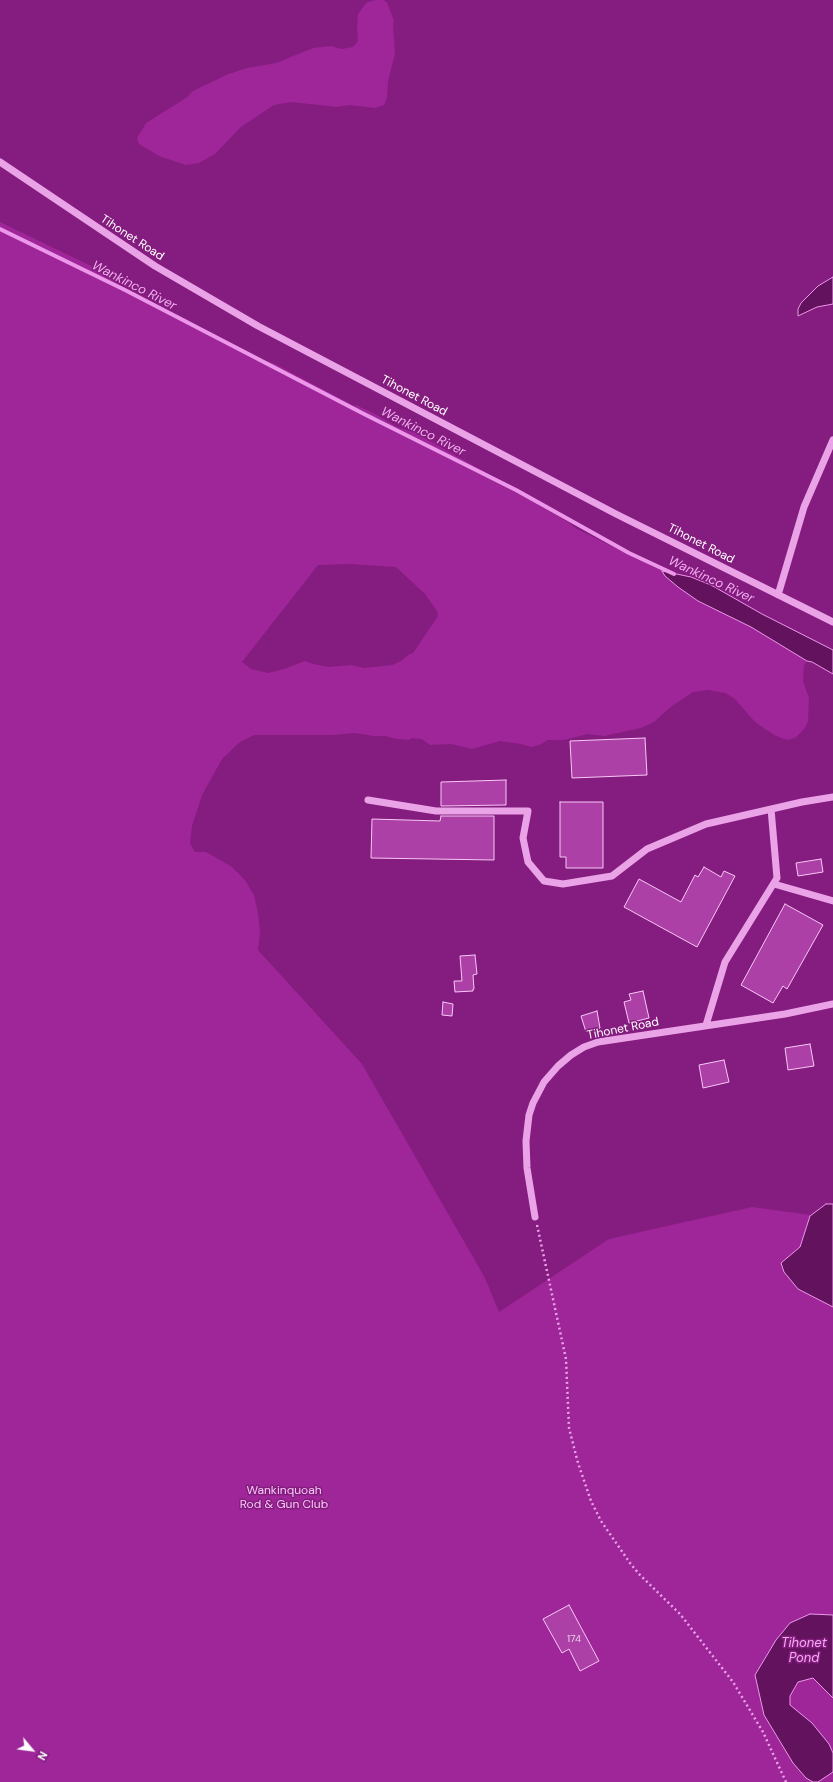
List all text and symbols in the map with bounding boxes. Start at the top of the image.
street label: Tihonet Road [97,212,167,264]
water label: Wankinco River [89,258,179,314]
street label: Tihonet Road [378,373,450,419]
water label: Wankinco River [378,404,468,460]
street label: Tihonet Road [665,521,737,567]
water label: Wankinco River [666,553,756,607]
street label: Tihonet Road [586,1015,660,1043]
park label: Wankinquoah Rod & Gun Club [240,1484,328,1512]
house number: 174 [567,1633,581,1645]
water label: Tihonet Pond [781,1636,827,1667]
north arrow [12,1730,52,1770]
text: N [34,1749,51,1763]

